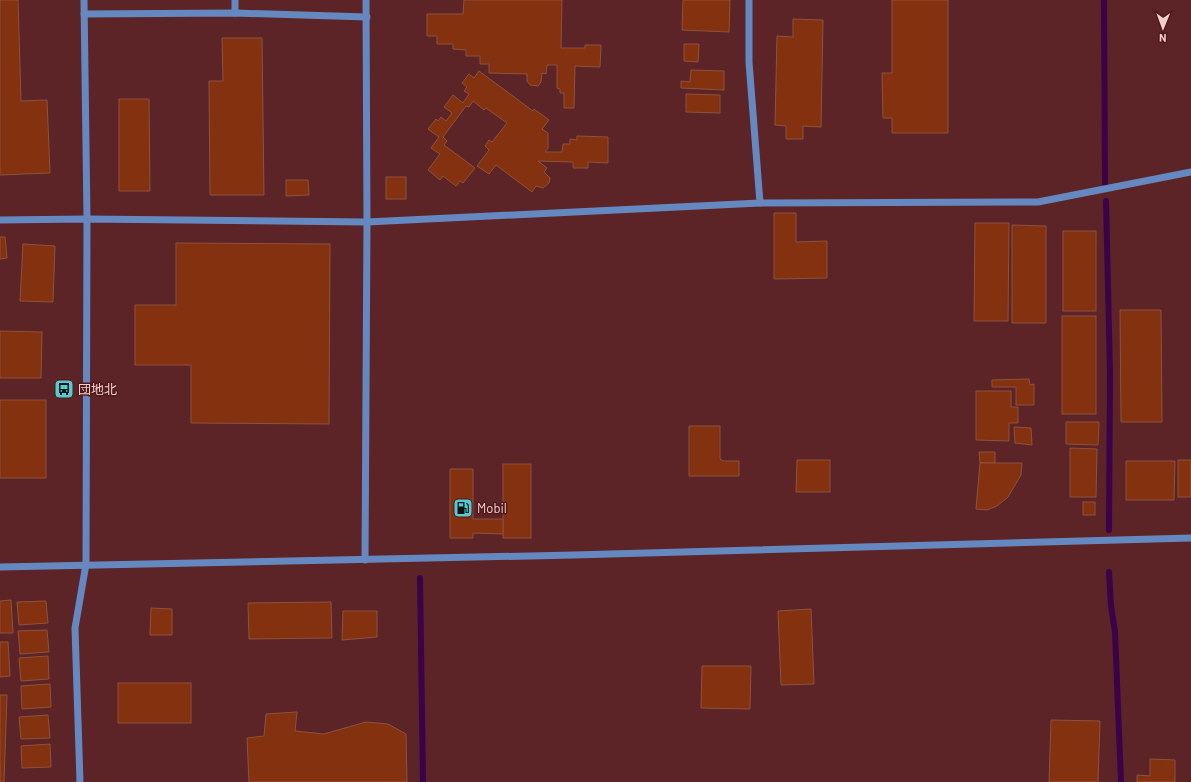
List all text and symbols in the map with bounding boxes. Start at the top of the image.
north arrow [1143,8,1183,48]
text: N [1159,32,1167,45]
bus stop icon: 団地北 [53,378,75,400]
place label: 団地北 [78,381,117,397]
fuel station icon: Mobil [452,497,474,519]
place label: Mobil [477,500,507,516]

